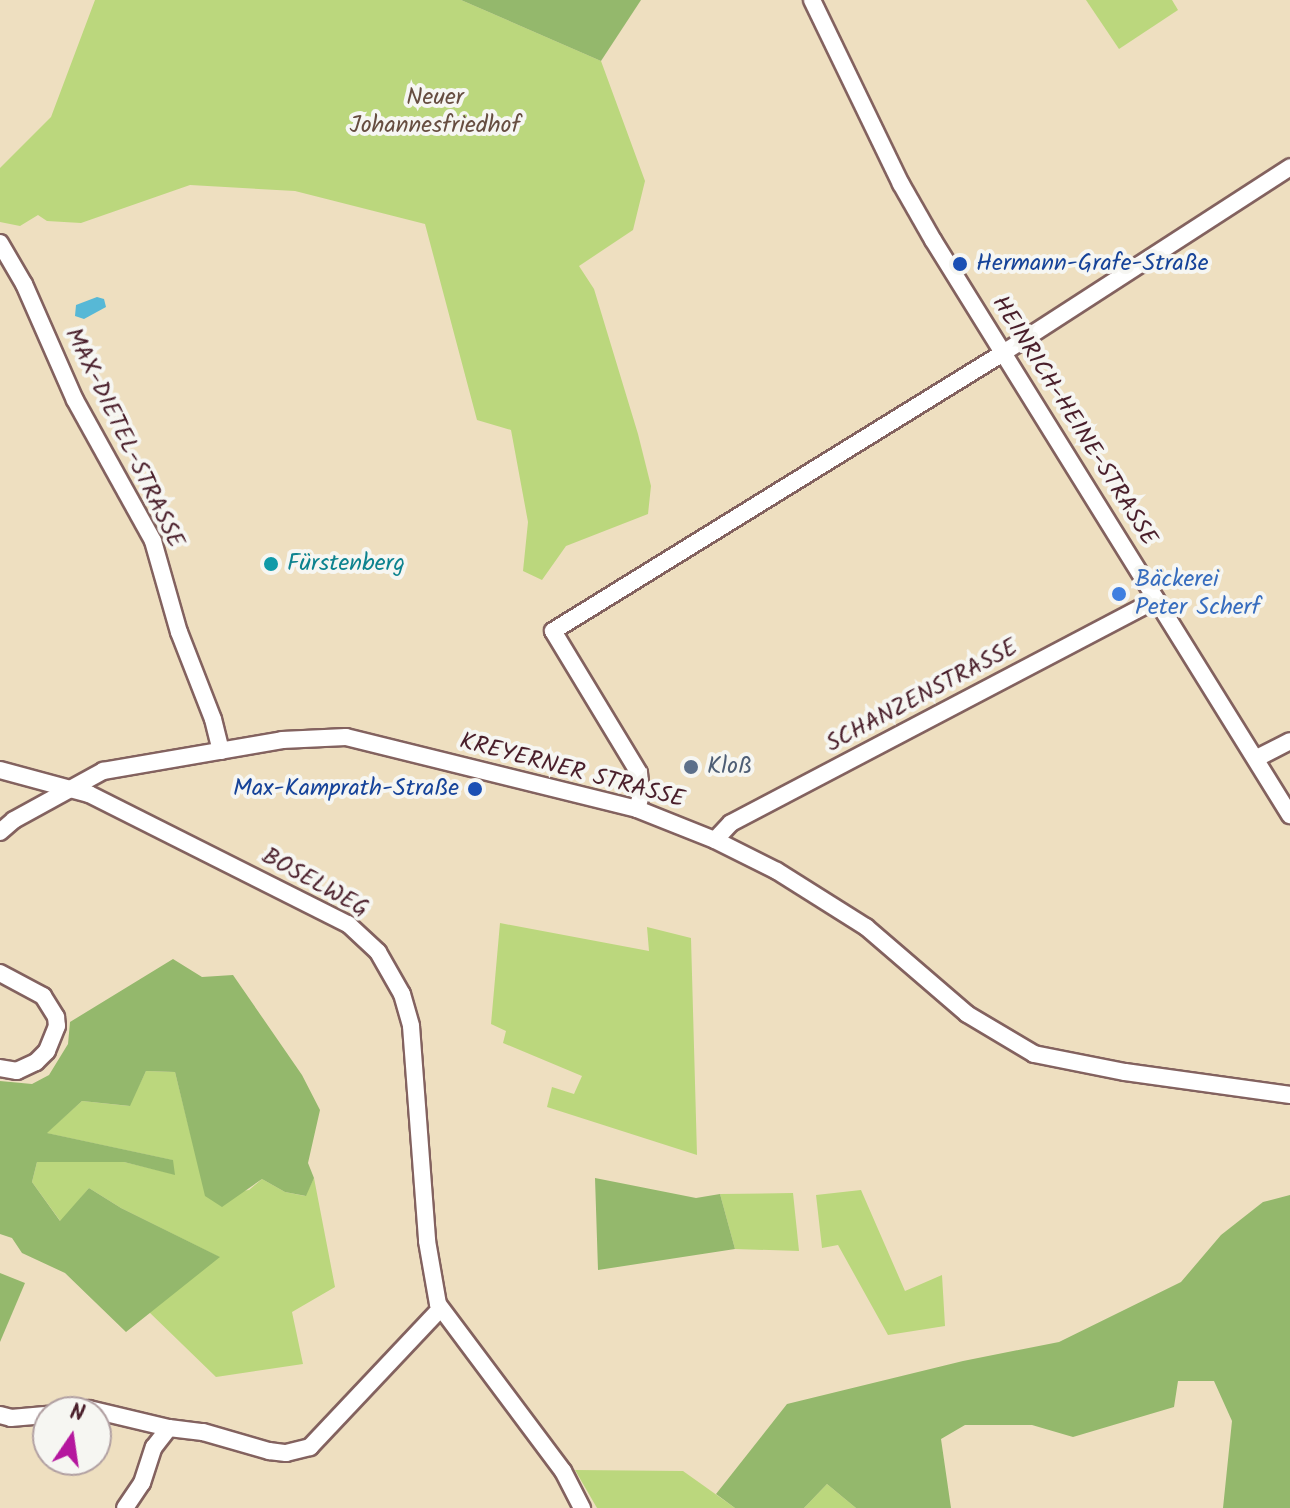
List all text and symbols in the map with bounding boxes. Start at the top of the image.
park label: Neuer Johannesfriedhof [349,84,521,140]
place label: Hermann-Grafe-Straße [976,250,1209,278]
marker: Hermann-Grafe-Straße [951,255,969,273]
street label: HEINRICH-HEINE-STRASSE [985,291,1163,551]
street label: MAX-DIETEL-STRASSE [58,323,190,553]
place label: Fürstenberg [287,550,405,578]
marker: Fürstenberg [262,555,280,573]
place label: Bäckerei Peter Scherf [1135,566,1261,622]
marker: Bäckerei Peter Scherf [1110,585,1128,603]
street label: SCHANZENSTRASSE [821,633,1023,759]
street label: KREYERNER STRASSE [456,727,688,815]
place label: Kloß [707,753,752,781]
marker: Kloß [682,758,700,776]
place label: Max-Kamprath-Straße [233,775,459,803]
marker: Max-Kamprath-Straße [466,780,484,798]
street label: BOSELWEG [257,842,373,924]
text: N [66,1395,88,1433]
north arrow [32,1396,112,1476]

